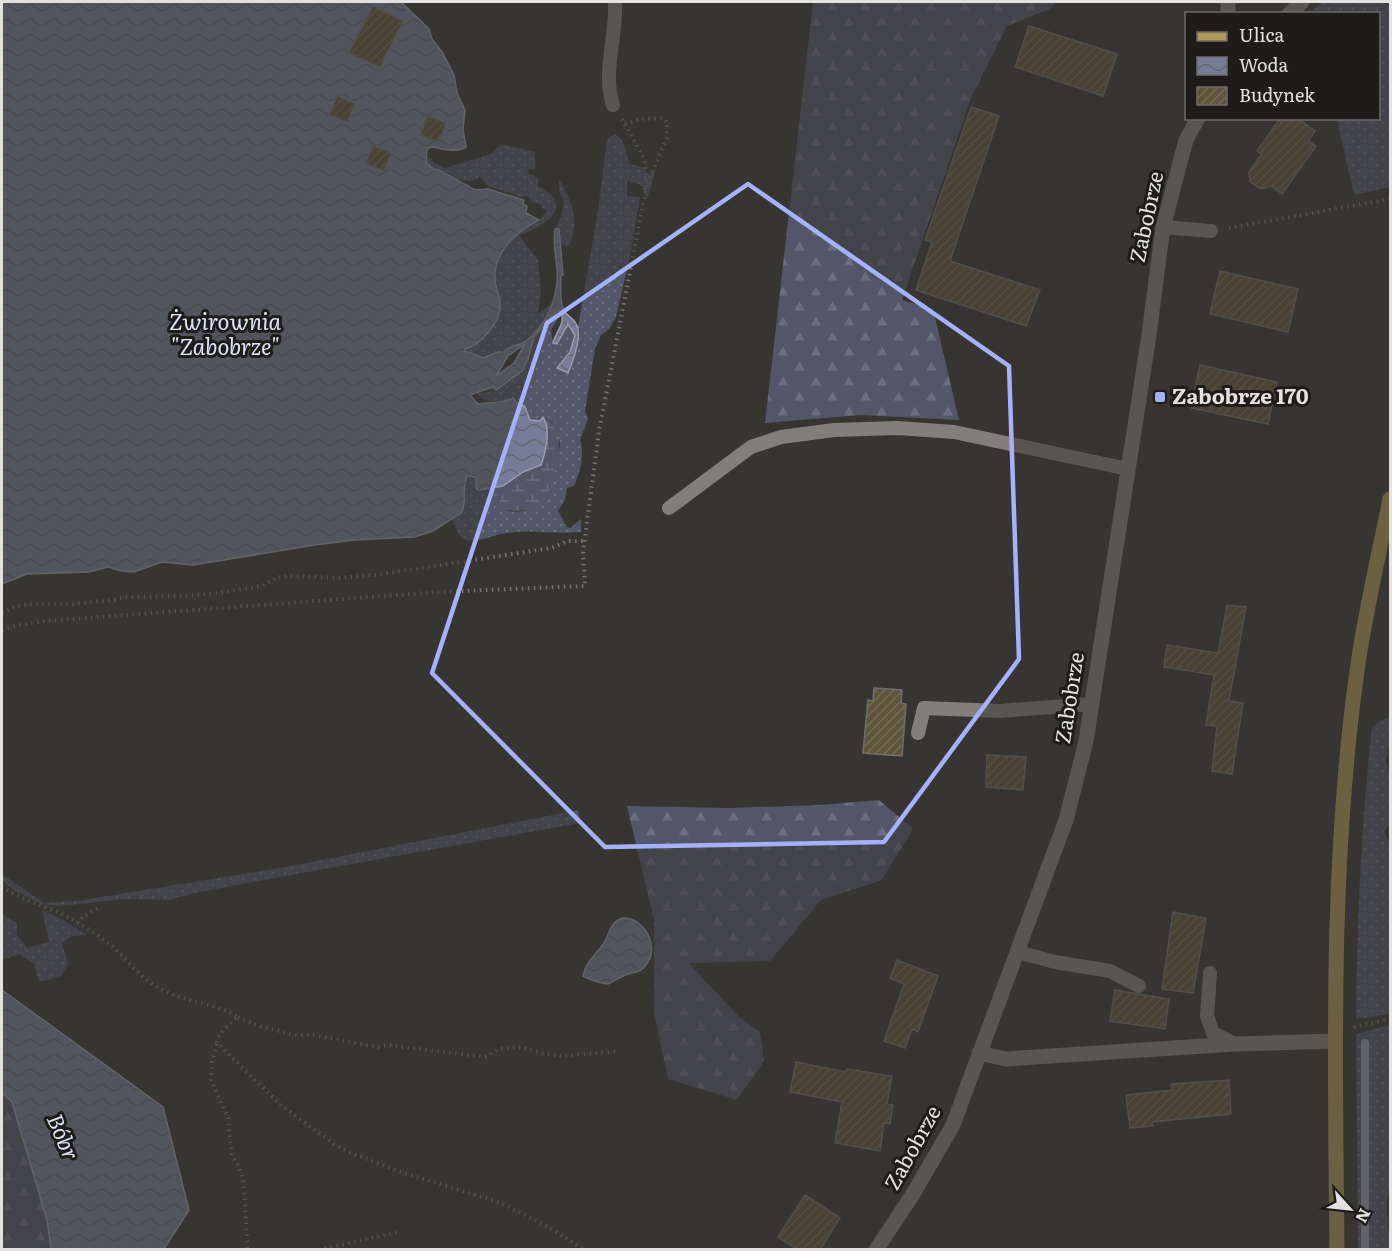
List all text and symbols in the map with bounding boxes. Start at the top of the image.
legend [1185,12,1380,120]
text: Ulica [1239,21,1285,48]
text: Woda [1239,51,1289,78]
text: Budynek [1239,81,1316,108]
street label: Zabobrze [1120,168,1169,265]
water label: Żwirownia "Zabobrze" [169,304,282,362]
place label: Zabobrze 170 [1172,379,1309,410]
marker: Zabobrze 170 [1153,390,1167,404]
street label: Zabobrze [1045,649,1090,746]
street label: Zabobrze [875,1099,947,1195]
water label: Bóbr [40,1108,89,1165]
north arrow [1320,1179,1380,1239]
text: N [1351,1205,1378,1228]

